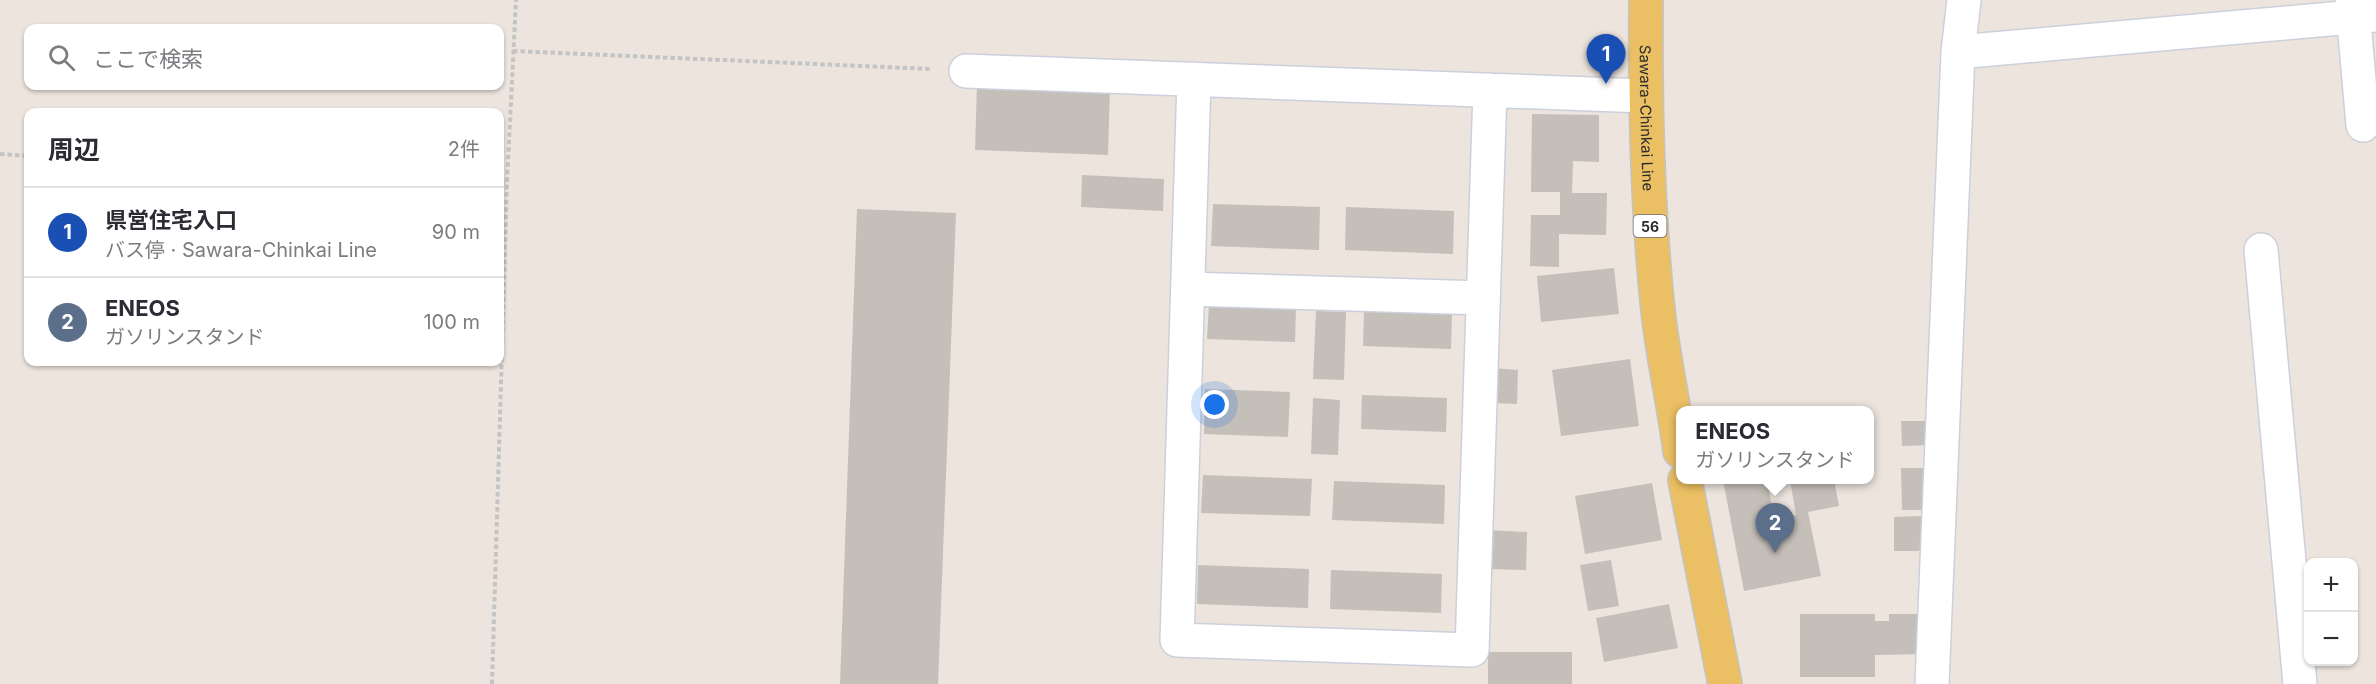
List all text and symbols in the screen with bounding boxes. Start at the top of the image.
search box [24,24,504,90]
pin: 1 [1586,34,1626,84]
icon: search [45,41,78,74]
street label: Sawara-Chinkai Line [1636,45,1658,192]
text: ここで検索 [93,46,203,72]
text: 周辺 [48,134,100,165]
text: 2件 [448,137,480,161]
text: 県営住宅入口 [105,207,237,233]
road number: 56 [1634,215,1666,237]
text: 1 [63,220,72,244]
text: 90 m [432,220,480,244]
text: バス停 · Sawara-Chinkai Line [105,238,377,262]
text: ENEOS [105,295,180,321]
text: 2 [61,310,74,334]
text: 100 m [423,310,480,334]
text: ガソリンスタンド [105,325,265,349]
your location [1200,390,1229,419]
popup [1676,406,1874,484]
text: ENEOS [1695,418,1770,444]
text: ガソリンスタンド [1695,448,1855,472]
pin: 2 [1756,504,1794,553]
map controls [2304,558,2358,666]
button: + [2304,558,2358,612]
button: − [2304,612,2358,666]

